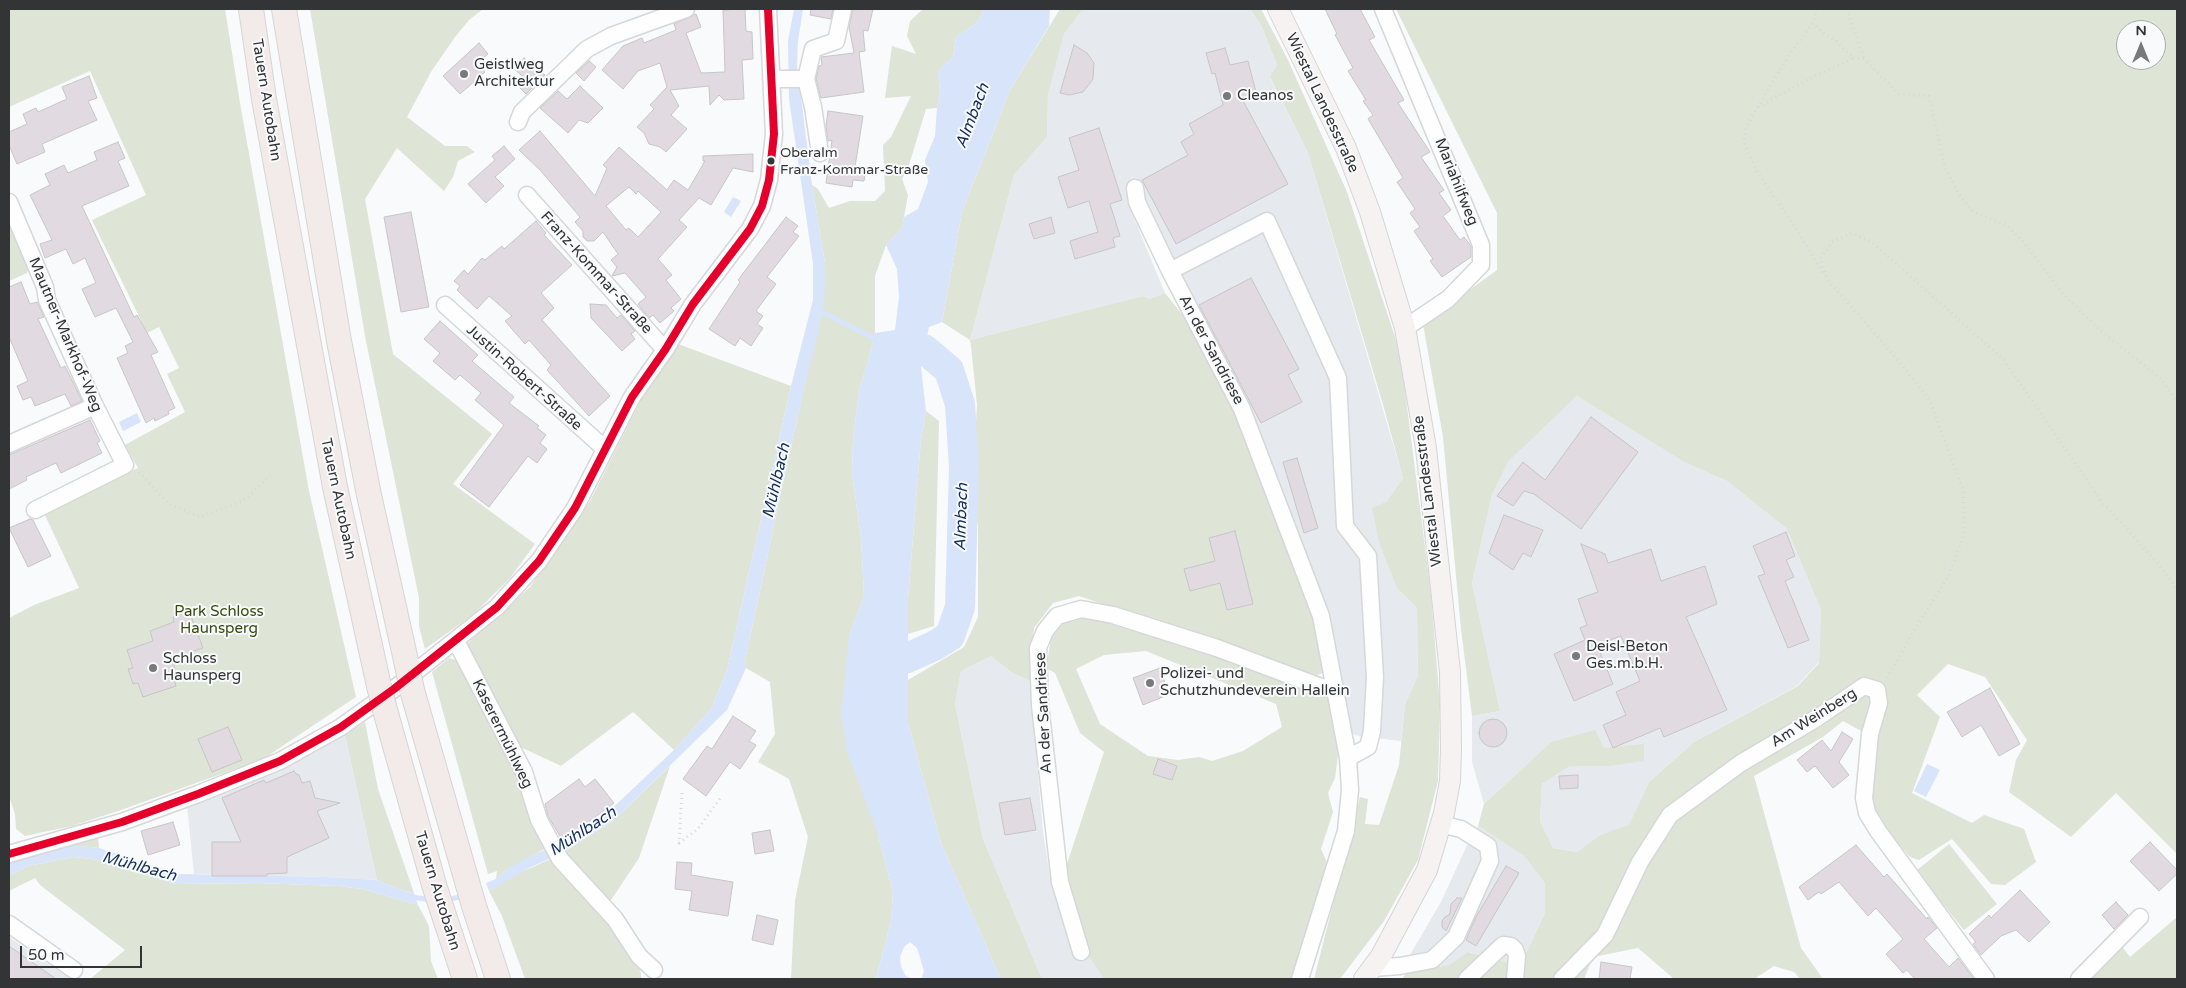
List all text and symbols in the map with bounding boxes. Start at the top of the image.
north arrow [2116,20,2166,70]
text: N [2135,22,2147,39]
street label: Wiestal Landesstraße [1282,30,1362,176]
street label: Tauern Autobahn [247,37,285,163]
place label: Geistlweg Architektur [474,56,554,91]
marker: Geistlweg Architektur [458,68,470,80]
water label: Almbach [952,81,994,151]
place label: Cleanos [1237,87,1294,105]
marker: Cleanos [1221,90,1233,102]
street label: Mariahilfweg [1430,136,1482,228]
place label: Oberalm Franz-Kommar-Straße [780,145,928,178]
marker: Oberalm Franz-Kommar-Straße [766,156,776,166]
street label: Franz-Kommar-Straße [536,208,656,338]
street label: Mautner-Markhof-Weg [24,255,106,415]
street label: An der Sandriese [1174,292,1248,408]
street label: Justin-Robert-Straße [462,321,586,435]
street label: Wiestal Landesstraße [1410,414,1446,568]
street label: Tauern Autobahn [316,437,360,561]
water label: Mühlbach [759,442,795,520]
water label: Almbach [951,483,973,551]
park label: Park Schloss Haunsperg [174,603,264,638]
place label: Deisl-Beton Ges.m.b.H. [1586,638,1668,673]
place label: Schloss Haunsperg [163,650,241,685]
marker: Deisl-Beton Ges.m.b.H. [1570,650,1582,662]
street label: An der Sandriese [1032,652,1056,774]
marker: Schloss Haunsperg [147,662,159,674]
place label: Polizei- und Schutzhundeverein Hallein [1160,665,1350,700]
street label: Kaserermühlweg [468,676,536,792]
marker: Polizei- und Schutzhundeverein Hallein [1144,677,1156,689]
street label: Am Weinberg [1768,685,1860,751]
water label: Mühlbach [546,803,620,861]
street label: Tauern Autobahn [410,829,464,953]
water label: Mühlbach [100,848,178,886]
scale bar [22,936,145,968]
text: 50 m [28,946,65,964]

